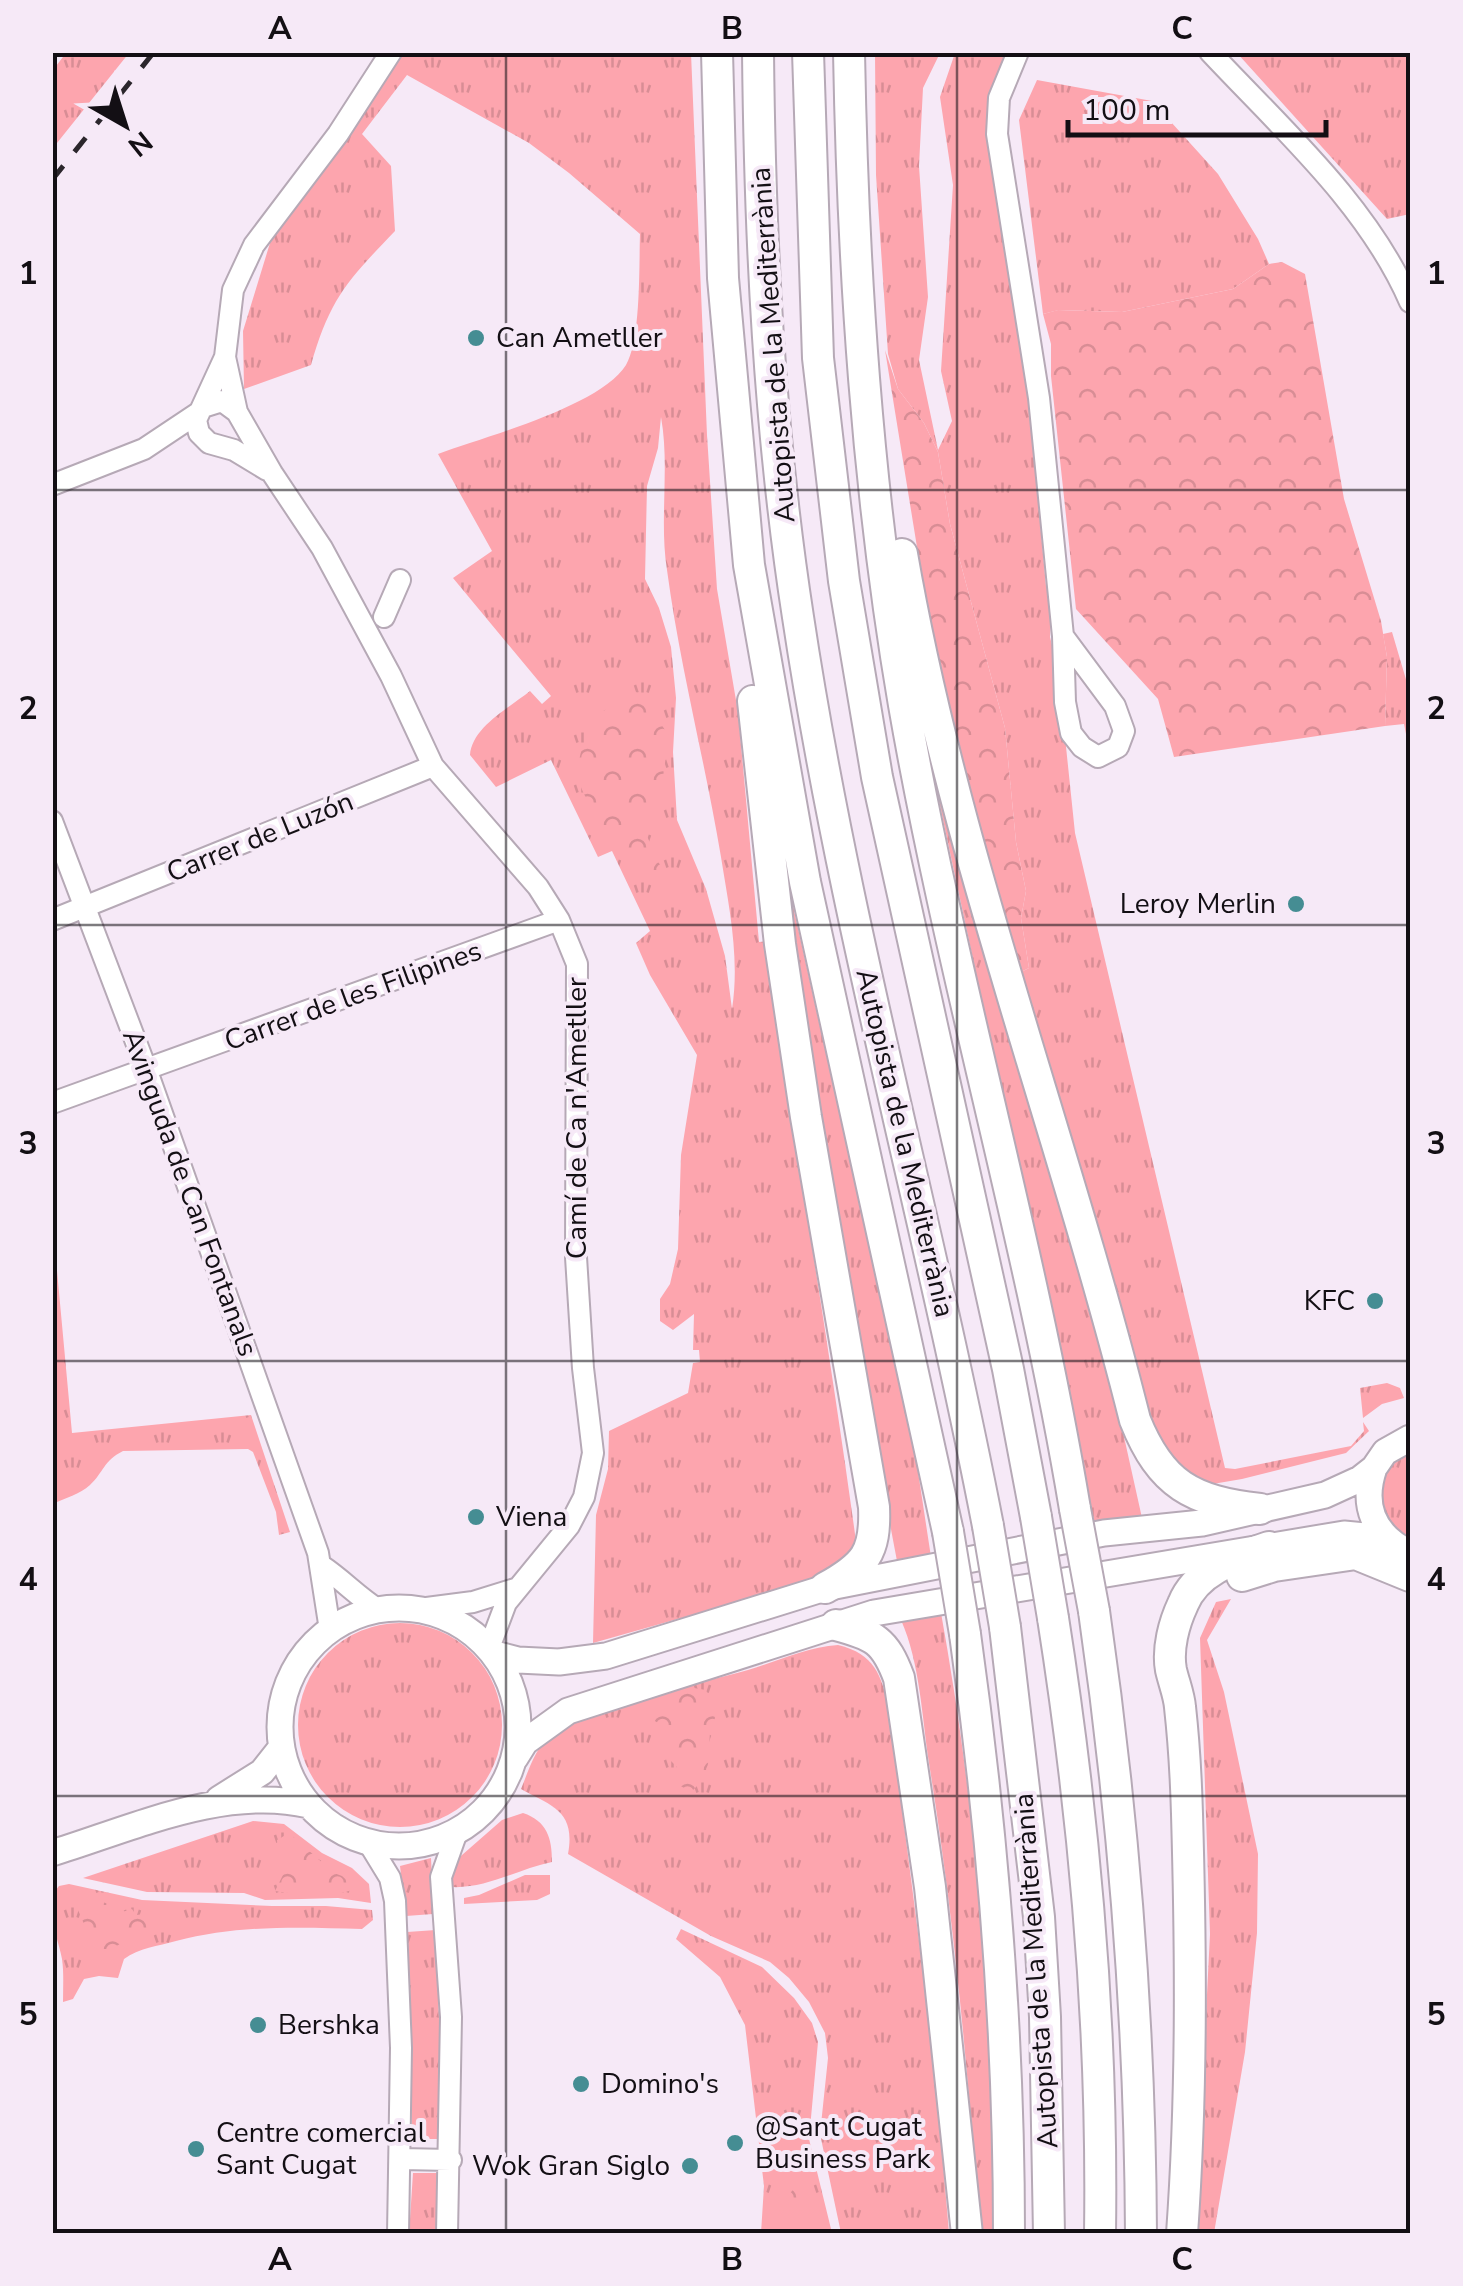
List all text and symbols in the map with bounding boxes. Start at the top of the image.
text: A [268,7,292,50]
text: B [721,7,743,50]
text: C [1171,7,1193,50]
north arrow [75,75,175,175]
scale bar [1068,75,1326,137]
text: 100 m [1083,90,1170,131]
text: N [120,122,160,165]
street label: Autopista de la Mediterrània [742,166,804,524]
text: 1 [18,252,38,295]
text: 1 [1426,252,1446,295]
place label: Can Ametller [496,319,663,357]
marker: Can Ametller [465,327,487,349]
text: 2 [18,687,38,730]
text: 2 [1426,687,1446,730]
street label: Carrer de Luzón [161,782,359,892]
place label: Leroy Merlin [1120,885,1276,923]
marker: Leroy Merlin [1285,893,1307,915]
street label: Carrer de les Filipines [219,932,487,1060]
street label: Autopista de la Mediterrània [846,965,964,1321]
street label: Camí de Ca n'Ametller [558,977,596,1259]
street label: Avinguda de Can Fontanals [113,1024,267,1362]
text: 3 [18,1122,38,1165]
text: 3 [1426,1122,1446,1165]
place label: KFC [1304,1282,1355,1320]
marker: KFC [1364,1290,1386,1312]
place label: Viena [495,1498,567,1536]
marker: Viena [465,1506,487,1528]
text: 4 [18,1558,38,1601]
text: 4 [1426,1558,1446,1601]
street label: Autopista de la Mediterrània [1005,1792,1067,2150]
text: 5 [18,1993,38,2036]
text: 5 [1426,1993,1446,2036]
place label: Bershka [278,2006,380,2044]
marker: Bershka [247,2014,269,2036]
place label: Domino's [601,2065,719,2103]
marker: Domino's [570,2073,592,2095]
place label: @Sant Cugat Business Park [755,2108,931,2178]
place label: Centre comercial Sant Cugat [216,2114,427,2184]
marker: @Sant Cugat Business Park [724,2132,746,2154]
marker: Centre comercial Sant Cugat [185,2138,207,2160]
place label: Wok Gran Siglo [472,2147,670,2185]
marker: Wok Gran Siglo [679,2155,701,2177]
text: A [268,2238,292,2281]
text: B [721,2238,743,2281]
text: C [1171,2238,1193,2281]

